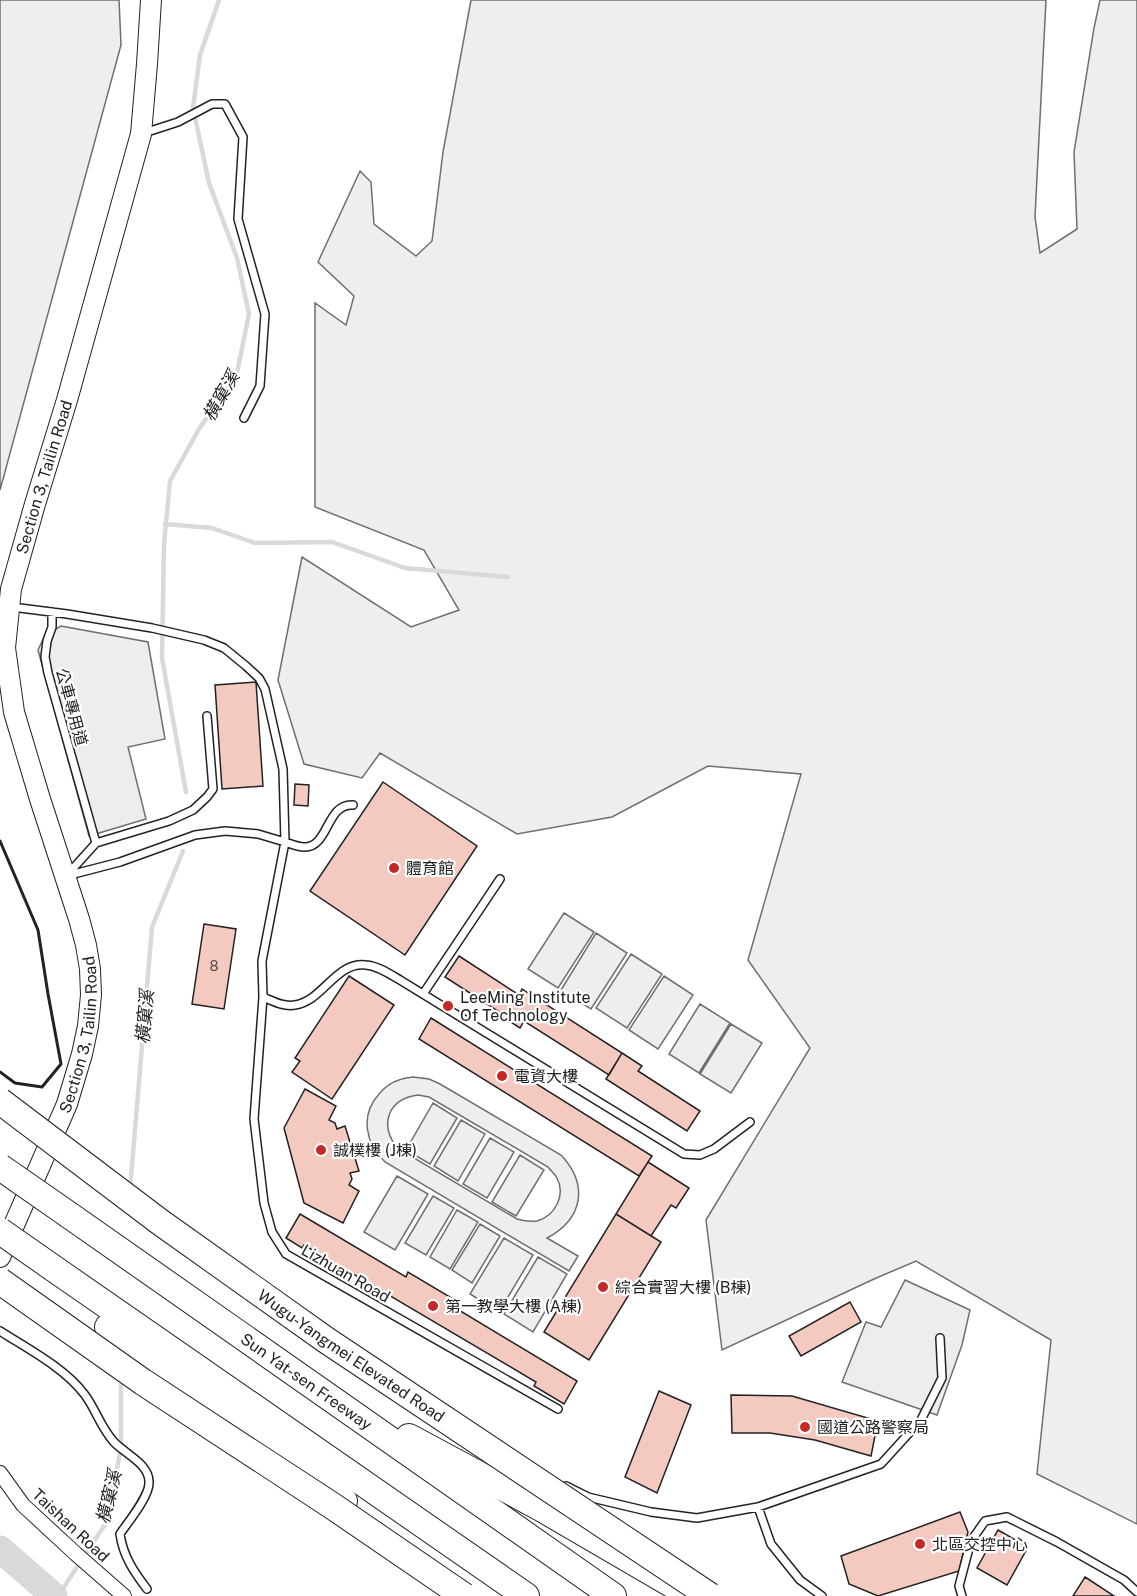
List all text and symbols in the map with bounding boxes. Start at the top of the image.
water label: 橫窠溪 [198,365,245,424]
street label: Section 3, Tailin Road [12,398,76,556]
street label: 公車專用道 [52,666,91,748]
place label: 體育館 [406,859,454,878]
marker: 體育館 [387,861,401,875]
street label: Section 3, Tailin Road [55,955,101,1116]
house number: 8 [209,958,219,974]
water label: 橫窠溪 [132,986,158,1045]
place label: LeeMing Institute Of Technology [460,988,591,1025]
marker: LeeMing Institute Of Technology [441,999,455,1013]
place label: 電資大樓 [514,1067,578,1086]
marker: 電資大樓 [495,1069,509,1083]
place label: 誠樸樓 (J棟) [333,1141,417,1160]
marker: 誠樸樓 (J棟) [314,1143,328,1157]
street label: Lizhuan Road [298,1240,393,1306]
place label: 綜合實習大樓 (B棟) [615,1278,751,1297]
marker: 綜合實習大樓 (B棟) [596,1280,610,1294]
street label: Wugu-Yangmei Elevated Road [254,1286,448,1426]
place label: 第一教學大樓 (A棟) [445,1297,582,1316]
marker: 第一教學大樓 (A棟) [426,1299,440,1313]
street label: Sun Yat-sen Freeway [237,1329,376,1435]
place label: 國道公路警察局 [817,1418,929,1437]
marker: 國道公路警察局 [798,1420,812,1434]
water label: 橫窠溪 [92,1465,126,1526]
street label: Taishan Road [28,1485,113,1566]
place label: 北區交控中心 [932,1535,1028,1554]
marker: 北區交控中心 [913,1537,927,1551]

